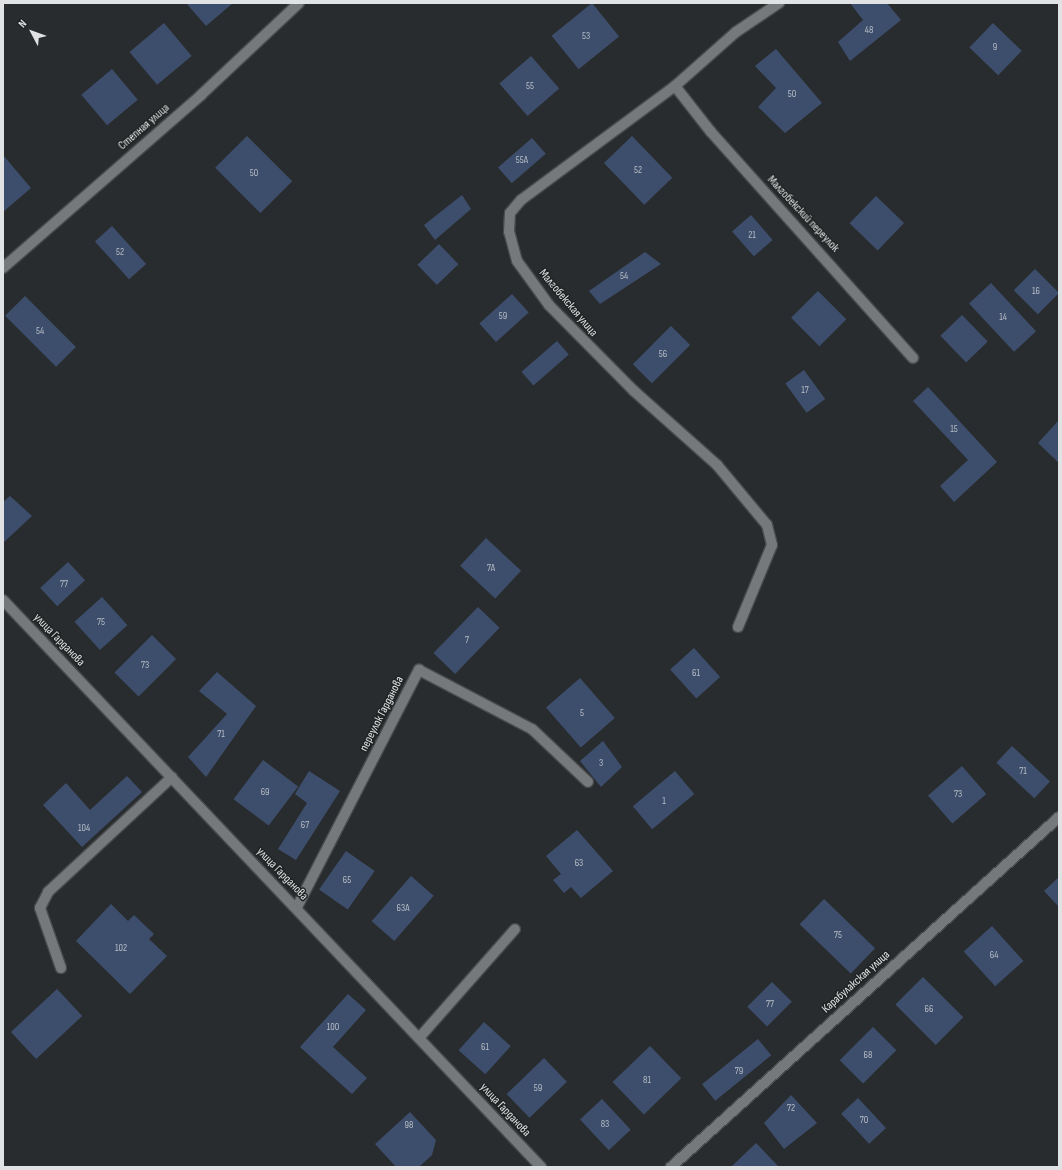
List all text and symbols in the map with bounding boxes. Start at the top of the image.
north arrow [12,12,52,52]
text: N [16,17,29,30]
house number: 48 [865,25,873,37]
house number: 53 [582,31,590,43]
house number: 9 [993,42,997,54]
house number: 55 [526,81,534,93]
house number: 50 [788,89,796,101]
street label: Степная улица [115,101,173,153]
house number: 55А [516,155,528,167]
house number: 52 [634,165,642,177]
house number: 50 [250,168,258,180]
street label: Малгобекский переулок [764,173,842,255]
house number: 21 [748,230,756,242]
house number: 52 [116,247,124,259]
street label: Малгобекская улица [536,266,600,340]
house number: 54 [620,271,628,283]
house number: 16 [1032,286,1040,298]
house number: 59 [499,311,507,323]
house number: 14 [999,312,1007,324]
house number: 54 [36,326,44,338]
house number: 56 [659,349,667,361]
house number: 17 [801,385,809,397]
house number: 15 [950,424,958,436]
house number: 7А [487,563,495,575]
house number: 77 [60,579,68,591]
street label: улица Гарданова [30,611,88,669]
house number: 75 [97,617,105,629]
house number: 7 [465,635,469,647]
house number: 73 [141,660,149,672]
house number: 61 [692,668,700,680]
street label: переулок Гарданова [357,674,407,754]
house number: 5 [580,708,584,720]
house number: 71 [217,729,225,741]
house number: 3 [599,758,603,770]
house number: 71 [1019,766,1027,778]
house number: 69 [261,787,269,799]
house number: 73 [954,789,962,801]
house number: 1 [662,796,666,808]
house number: 67 [301,820,309,832]
house number: 104 [78,823,90,835]
street label: улица Гарданова [253,845,311,903]
house number: 63 [575,858,583,870]
house number: 65 [343,875,351,887]
house number: 63А [397,903,409,915]
house number: 75 [834,930,842,942]
house number: 102 [115,943,127,955]
street label: Карабулакская улица [819,948,893,1016]
house number: 64 [990,950,998,962]
house number: 77 [766,999,774,1011]
house number: 66 [925,1004,933,1016]
house number: 100 [327,1022,339,1034]
house number: 61 [481,1042,489,1054]
house number: 68 [864,1050,872,1062]
house number: 79 [735,1066,743,1078]
house number: 81 [643,1075,651,1087]
street label: улица Гарданова [477,1080,533,1140]
house number: 59 [534,1083,542,1095]
house number: 72 [787,1103,795,1115]
house number: 70 [860,1115,868,1127]
house number: 83 [601,1119,609,1131]
house number: 98 [405,1120,413,1132]

